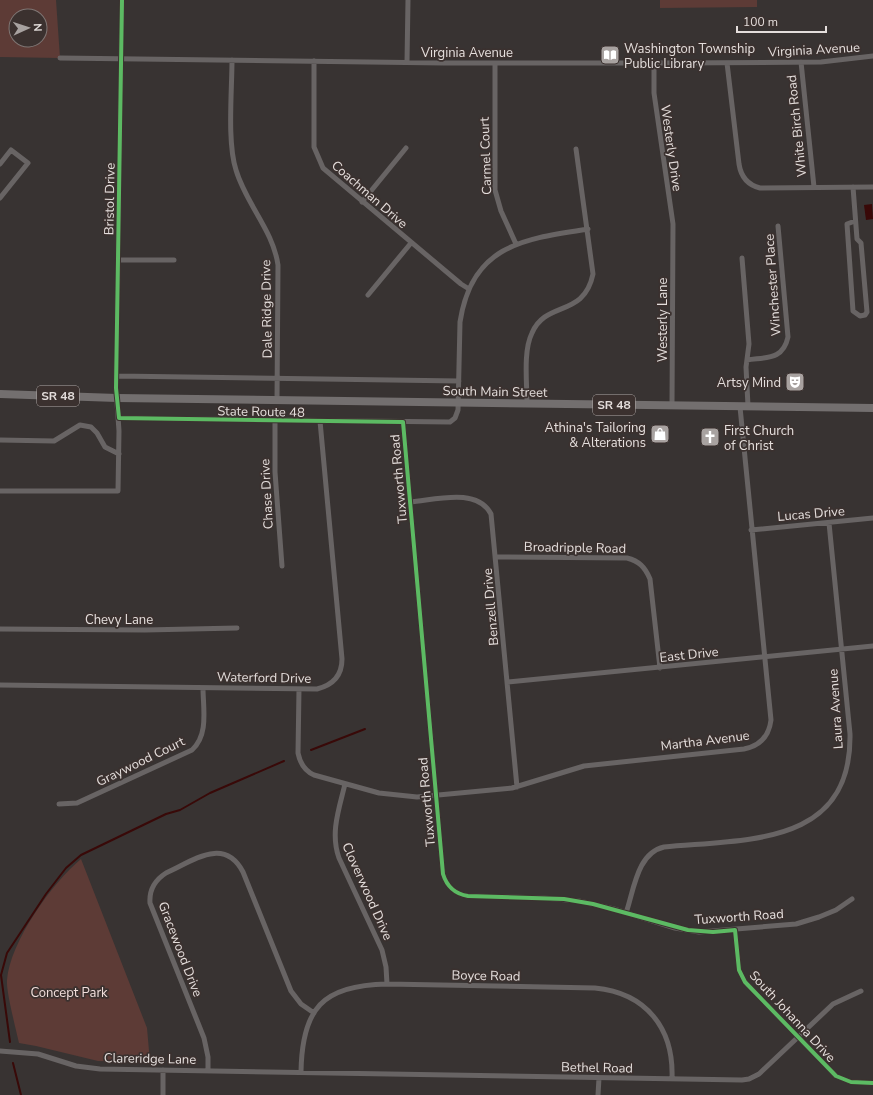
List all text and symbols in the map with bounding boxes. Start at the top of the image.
north arrow [8,8,48,48]
scale bar [737,8,826,34]
text: 100 m [743,14,778,30]
text: N [30,23,45,32]
street label: Virginia Avenue [767,39,861,61]
place label: Washington Township Public Library [624,40,755,73]
street label: Virginia Avenue [420,44,513,62]
library icon: Washington Township Public Library [599,44,621,66]
street label: White Birch Road [783,74,811,178]
street label: Westerly Drive [656,104,686,193]
street label: Carmel Court [476,116,496,195]
street label: Coachman Drive [327,157,411,233]
street label: Bristol Drive [100,163,120,235]
street label: Winchester Place [760,233,786,337]
street label: Dale Ridge Drive [257,259,277,358]
street label: Westerly Lane [654,278,672,362]
theatre icon: Artsy Mind [784,371,806,393]
place label: Artsy Mind [717,374,781,392]
street label: South Main Street [442,382,548,402]
road number: SR 48 [37,386,79,406]
road number: SR 48 [593,395,635,415]
street label: State Route 48 [217,402,305,422]
place label: Athina's Tailoring & Alterations [545,419,646,452]
place label: First Church of Christ [724,422,794,455]
shop icon: Athina's Tailoring & Alterations [649,423,671,445]
church icon: First Church of Christ [699,426,721,448]
street label: Tuxworth Road [386,434,412,524]
street label: Chase Drive [256,458,278,530]
street label: Lucas Drive [777,502,846,526]
street label: Broadripple Road [524,538,626,558]
street label: Benzell Drive [479,567,503,646]
street label: Chevy Lane [85,611,153,629]
street label: East Drive [659,643,720,667]
street label: Waterford Drive [217,668,311,688]
street label: Laura Avenue [824,668,848,750]
street label: Martha Avenue [660,727,751,755]
street label: Graywood Court [93,732,188,791]
street label: Tuxworth Road [414,757,440,847]
street label: Cloverwood Drive [337,840,397,943]
street label: Gracewood Drive [154,899,207,1000]
street label: Tuxworth Road [694,905,784,929]
street label: Boyce Road [451,966,521,986]
street label: South Johanna Drive [745,967,840,1067]
park label: Concept Park [30,984,108,1002]
street label: Clareridge Lane [104,1049,196,1069]
street label: Bethel Road [561,1058,633,1078]

